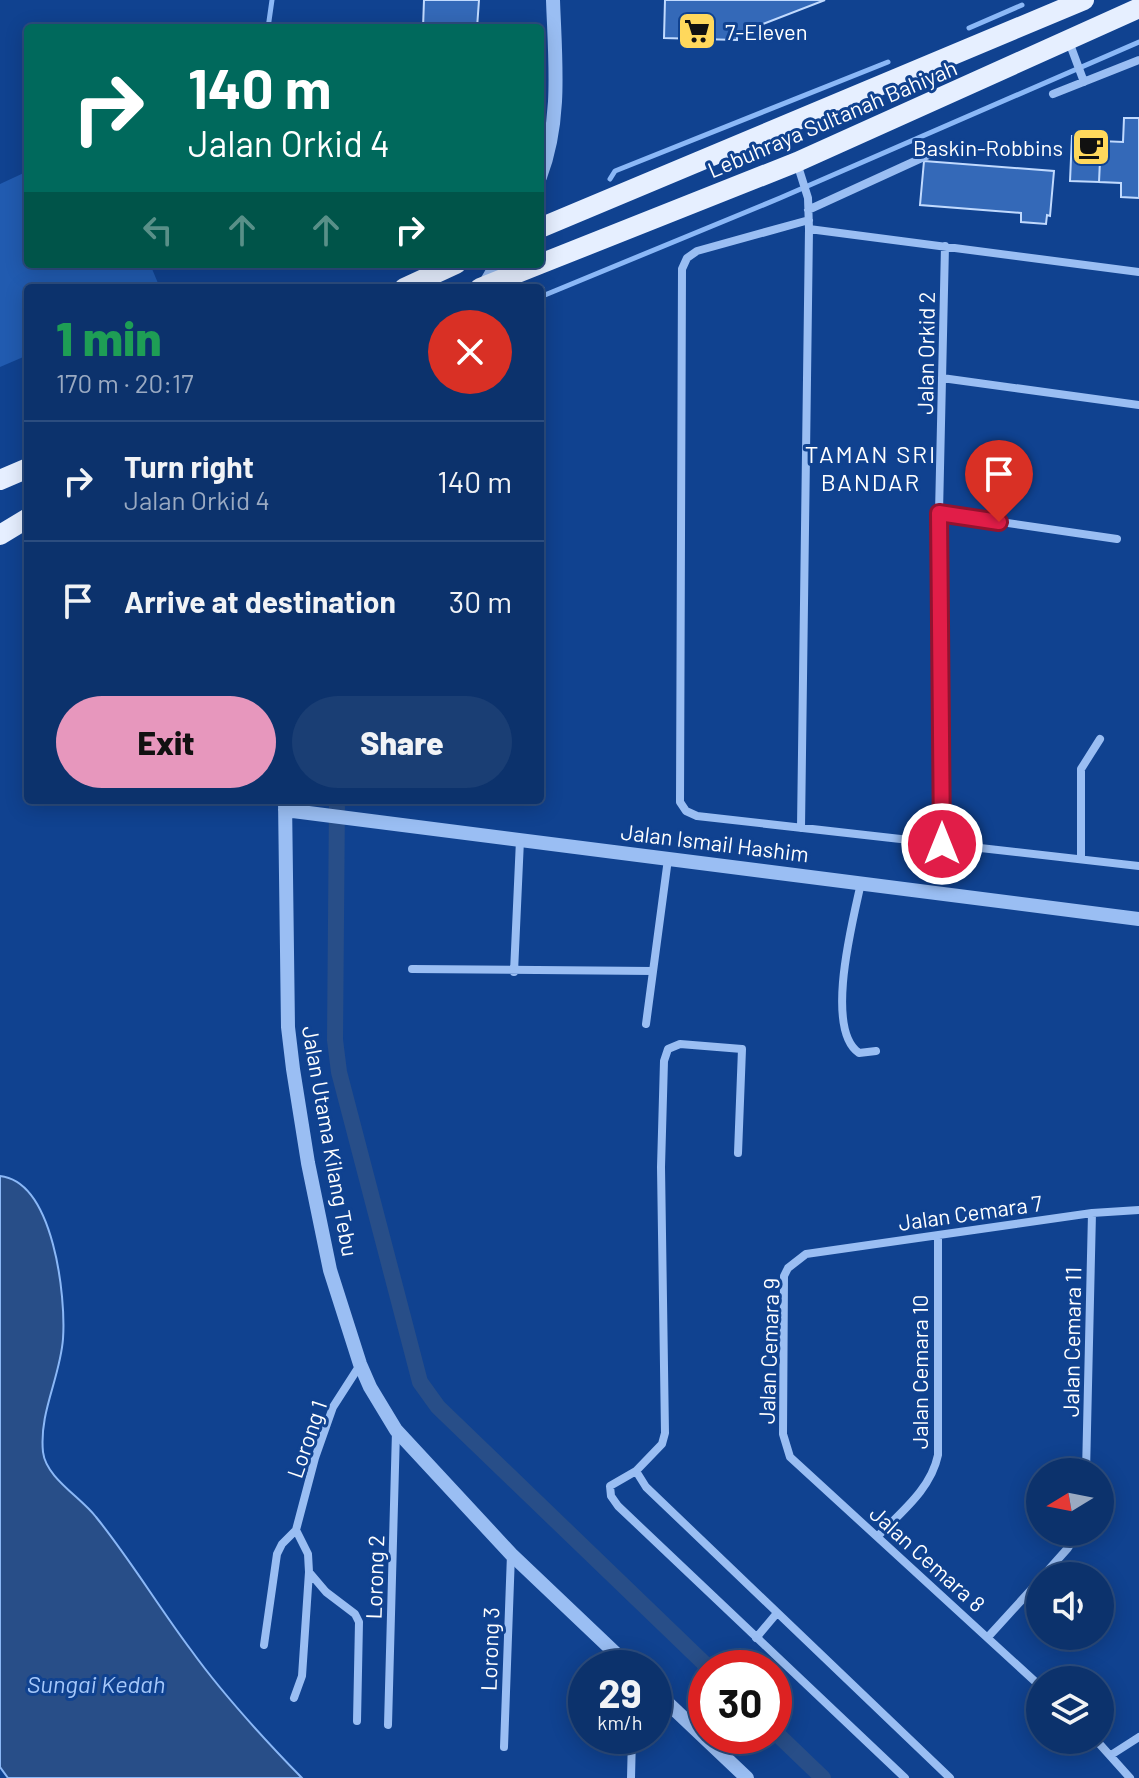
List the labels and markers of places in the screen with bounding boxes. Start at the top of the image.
supermarket icon: 7-Eleven [676,10,718,52]
place label: 7-Eleven [725,18,808,44]
cafe icon: Baskin-Robbins [1070,126,1112,168]
place label: Baskin-Robbins [913,134,1063,160]
pin [965,440,1033,522]

